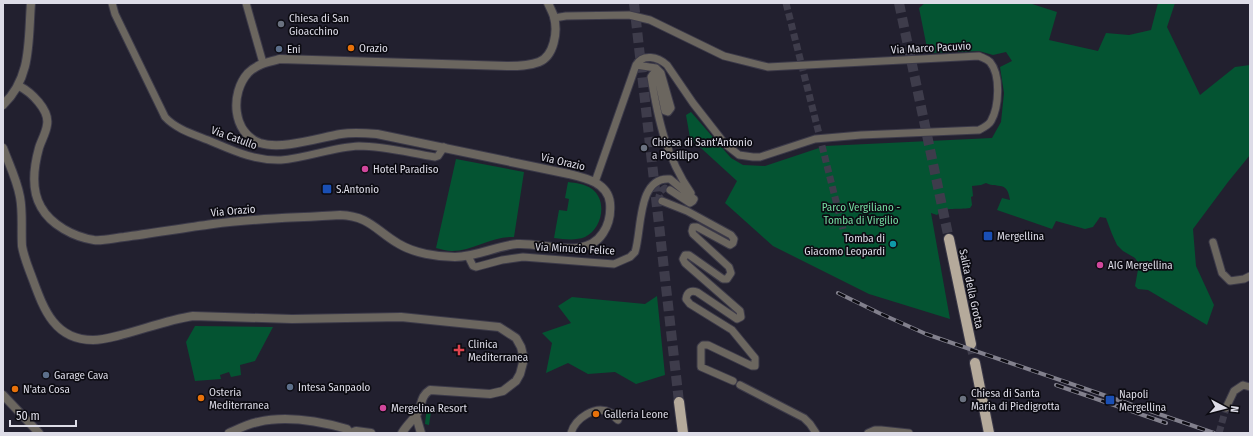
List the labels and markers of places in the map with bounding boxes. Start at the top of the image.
place label: Chiesa di San Gioacchino [289,12,349,38]
marker: Chiesa di San Gioacchino [276,19,286,29]
place label: Orazio [359,42,388,55]
place label: Eni [287,43,301,56]
marker: Orazio [346,43,356,53]
marker: Eni [274,44,284,54]
place label: Chiesa di Sant'Antonio a Posillipo [652,136,753,162]
marker: Chiesa di Sant'Antonio a Posillipo [639,143,649,153]
place label: Hotel Paradiso [373,163,439,176]
marker: Hotel Paradiso [360,164,370,174]
marker: S.Antonio [321,183,333,195]
place label: S.Antonio [336,183,379,196]
marker: Mergellina [982,230,994,242]
place label: Mergellina [997,230,1044,243]
place label: Tomba di Giacomo Leopardi [804,232,885,258]
marker: Tomba di Giacomo Leopardi [888,239,898,249]
place label: AIG Mergellina [1108,259,1173,272]
marker: AIG Mergellina [1095,260,1105,270]
place label: Clinica Mediterranea [468,338,528,364]
marker: Clinica Mediterranea [453,344,465,356]
place label: Garage Cava [54,369,108,382]
marker: Garage Cava [41,370,51,380]
place label: Intesa Sanpaolo [298,381,371,394]
marker: Intesa Sanpaolo [285,382,295,392]
place label: N'ata Cosa [23,383,70,396]
marker: N'ata Cosa [10,384,20,394]
place label: Osteria Mediterranea [209,386,269,412]
place label: Chiesa di Santa Maria di Piedigrotta [971,387,1060,413]
place label: Napoli Mergellina [1119,388,1166,414]
marker: Osteria Mediterranea [196,393,206,403]
marker: Chiesa di Santa Maria di Piedigrotta [958,394,968,404]
marker: Napoli Mergellina [1104,394,1116,406]
place label: Mergelina Resort [391,402,467,415]
marker: Mergelina Resort [378,403,388,413]
place label: Galleria Leone [604,408,668,421]
marker: Galleria Leone [591,409,601,419]

